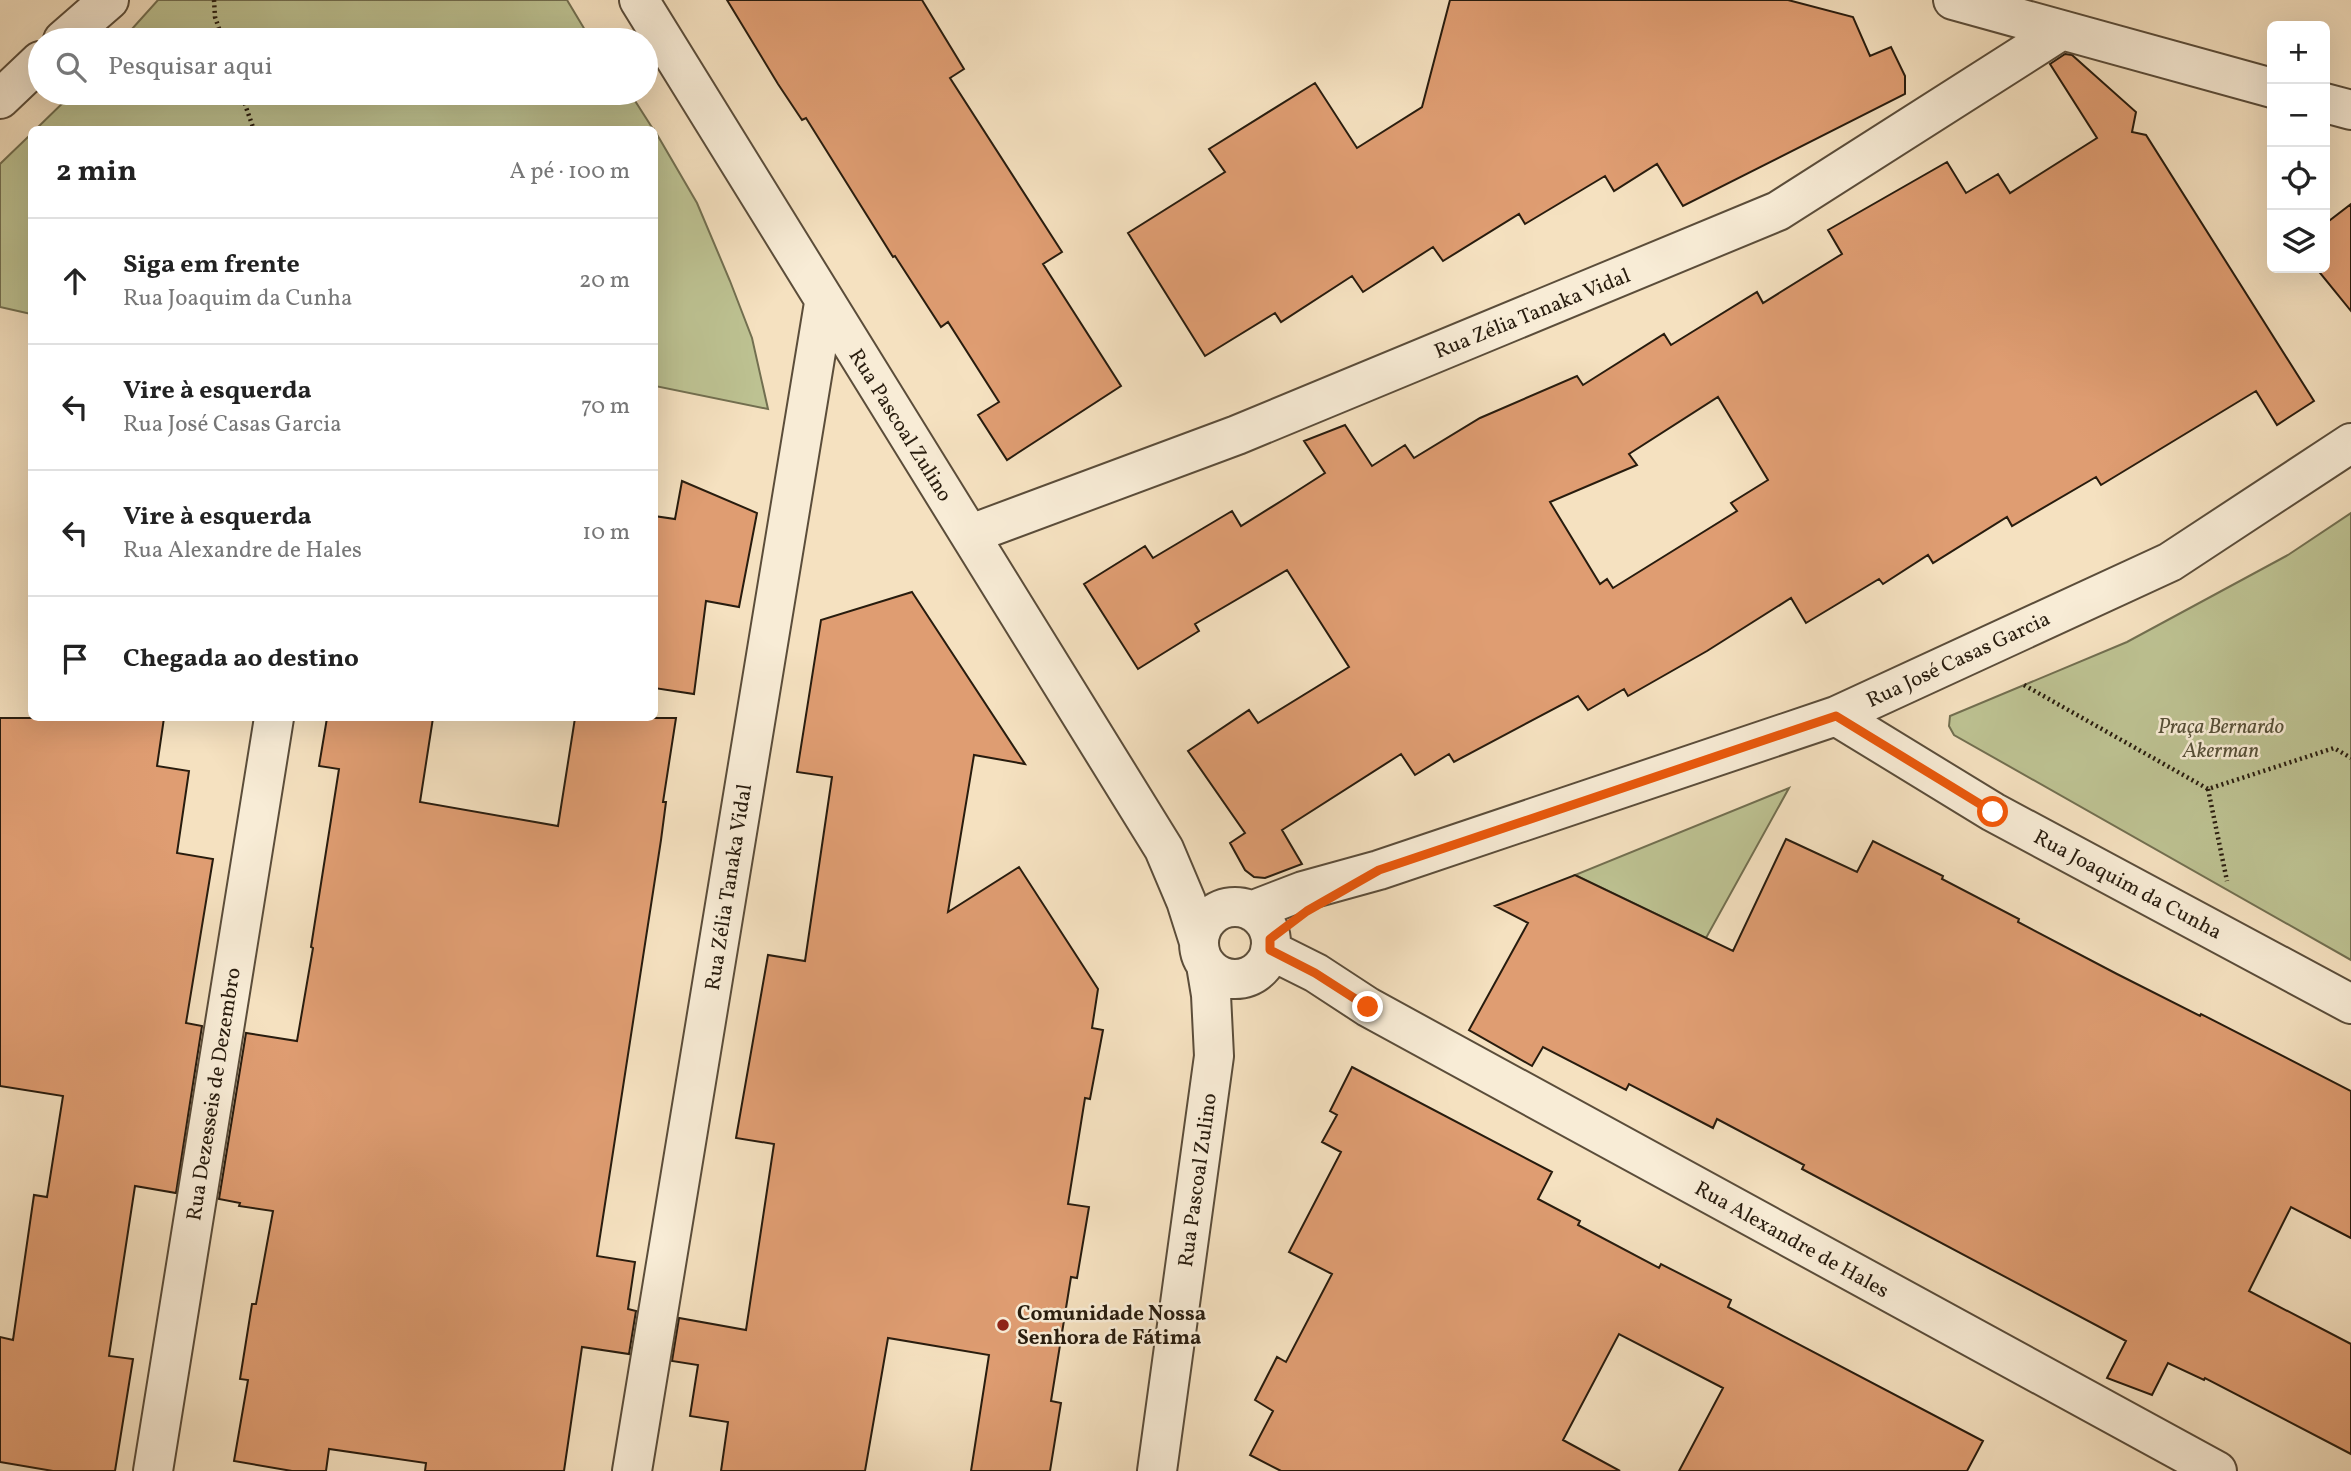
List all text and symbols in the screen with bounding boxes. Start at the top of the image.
map controls [2267,21,2330,273]
button: + [2267,21,2330,84]
search box [28,28,658,105]
icon: search [52,48,90,86]
text: Pesquisar aqui [108,49,273,85]
button: − [2267,84,2330,147]
button: locate [2267,147,2330,210]
text: 2 min [56,151,137,193]
text: A pé · 100 m [509,156,630,188]
button: layers [2267,210,2330,273]
text: Siga em frente [123,247,300,283]
icon: ahead [56,262,94,300]
street label: Rua Zélia Tanaka Vidal [1430,262,1635,367]
text: 20 m [579,265,630,297]
text: Rua Joaquim da Cunha [123,283,352,315]
street label: Rua Pascoal Zulino [841,344,959,508]
text: Vire à esquerda [123,373,312,409]
icon: left [56,388,94,426]
text: 70 m [581,391,630,423]
text: Rua José Casas Garcia [123,409,342,441]
text: Vire à esquerda [123,499,312,535]
icon: left [56,514,94,552]
text: 10 m [582,517,630,549]
text: Rua Alexandre de Hales [123,535,362,567]
street label: Rua José Casas Garcia [1862,605,2055,716]
icon: arrive [56,640,94,678]
text: Chegada ao destino [123,641,359,677]
park label: Praça Bernardo Akerman [2158,713,2285,766]
street label: Rua Zélia Tanaka Vidal [699,782,760,993]
route start [1977,796,2008,827]
street label: Rua Joaquim da Cunha [2028,823,2227,947]
street label: Rua Dezesseis de Dezembro [180,966,249,1223]
route end [1352,991,1383,1022]
street label: Rua Pascoal Zulino [1172,1091,1225,1269]
street label: Rua Alexandre de Hales [1689,1175,1894,1306]
place label: Comunidade Nossa Senhora de Fátima [1017,1300,1206,1353]
marker: Comunidade Nossa Senhora de Fátima [995,1317,1011,1333]

